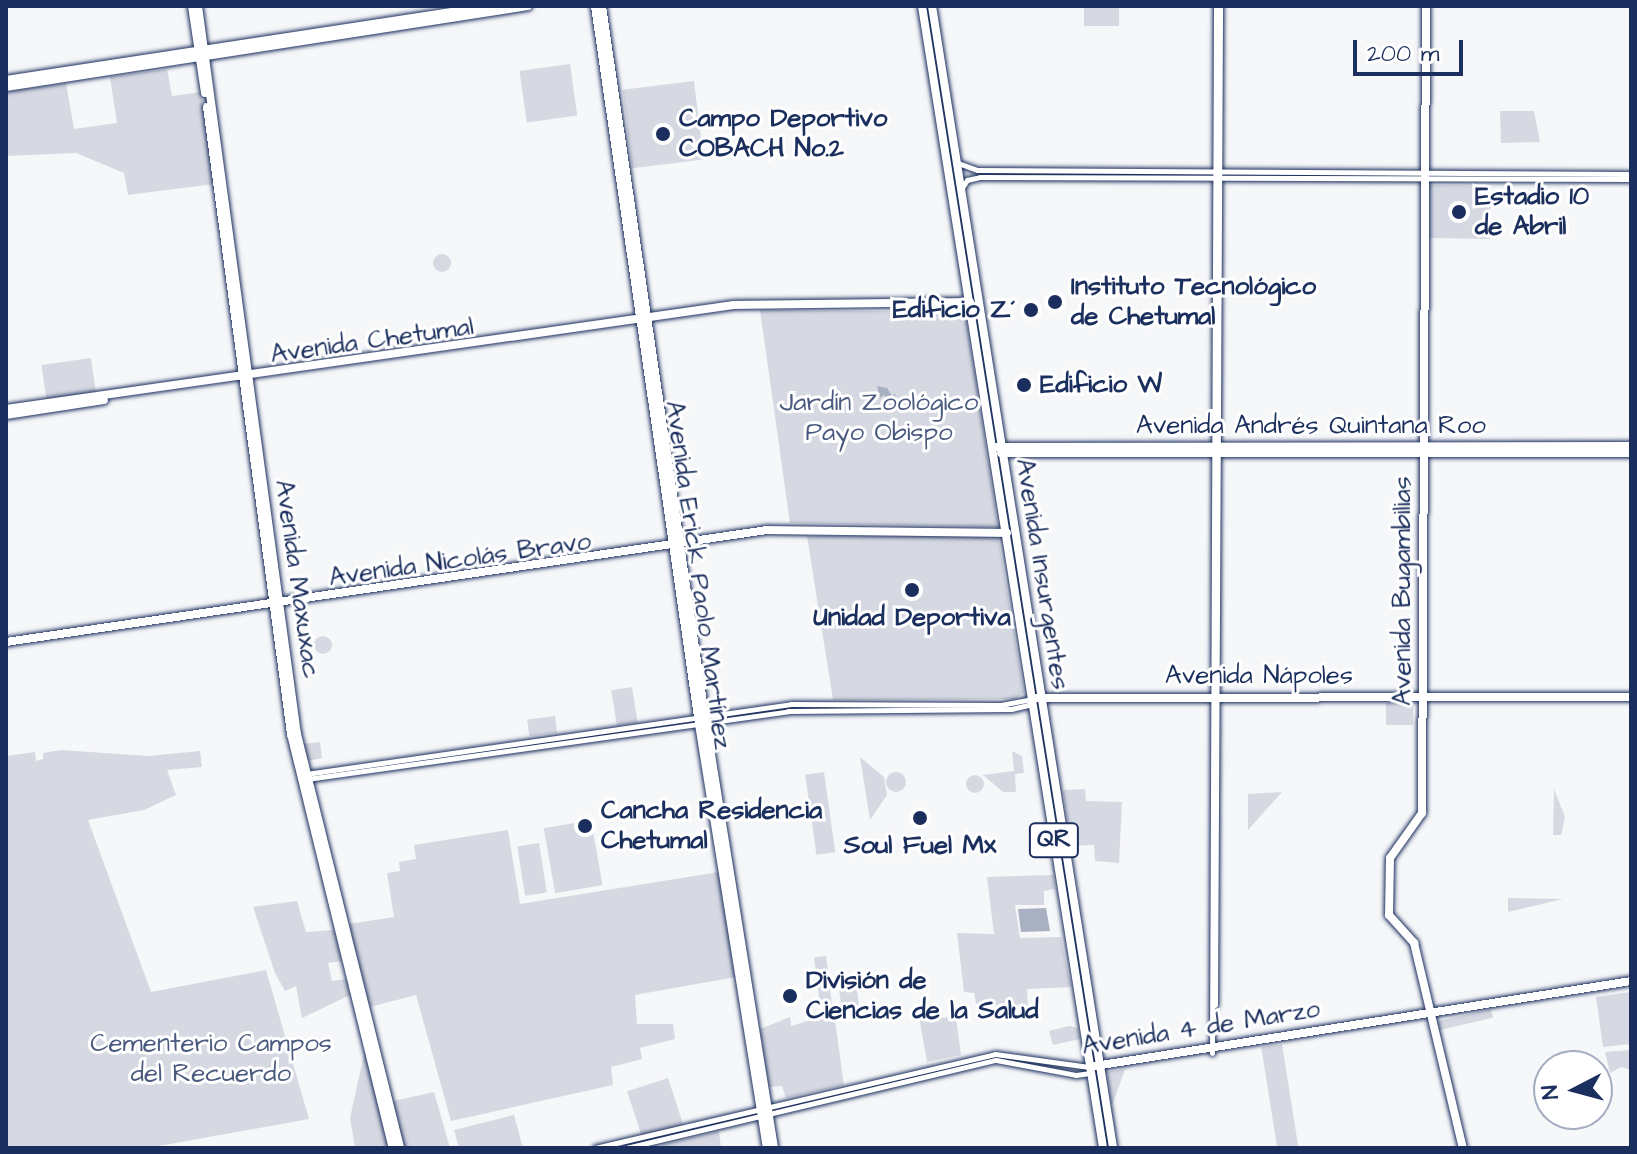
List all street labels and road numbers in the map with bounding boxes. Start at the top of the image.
street label: Avenida Chetumal [268,311,476,371]
street label: Avenida Erick Paolo Martínez [658,399,738,751]
street label: Avenida Andrés Quintana Roo [1136,410,1486,442]
street label: Avenida Insurgentes [1008,456,1076,692]
street label: Avenida Bugambilias [1387,476,1419,706]
street label: Avenida Maxuxac [268,478,326,680]
street label: Avenida Nicolás Bravo [327,526,593,594]
street label: Avenida Nápoles [1165,660,1353,692]
road number: QR [1028,820,1080,860]
street label: Avenida 4 de Marzo [1080,994,1322,1062]

